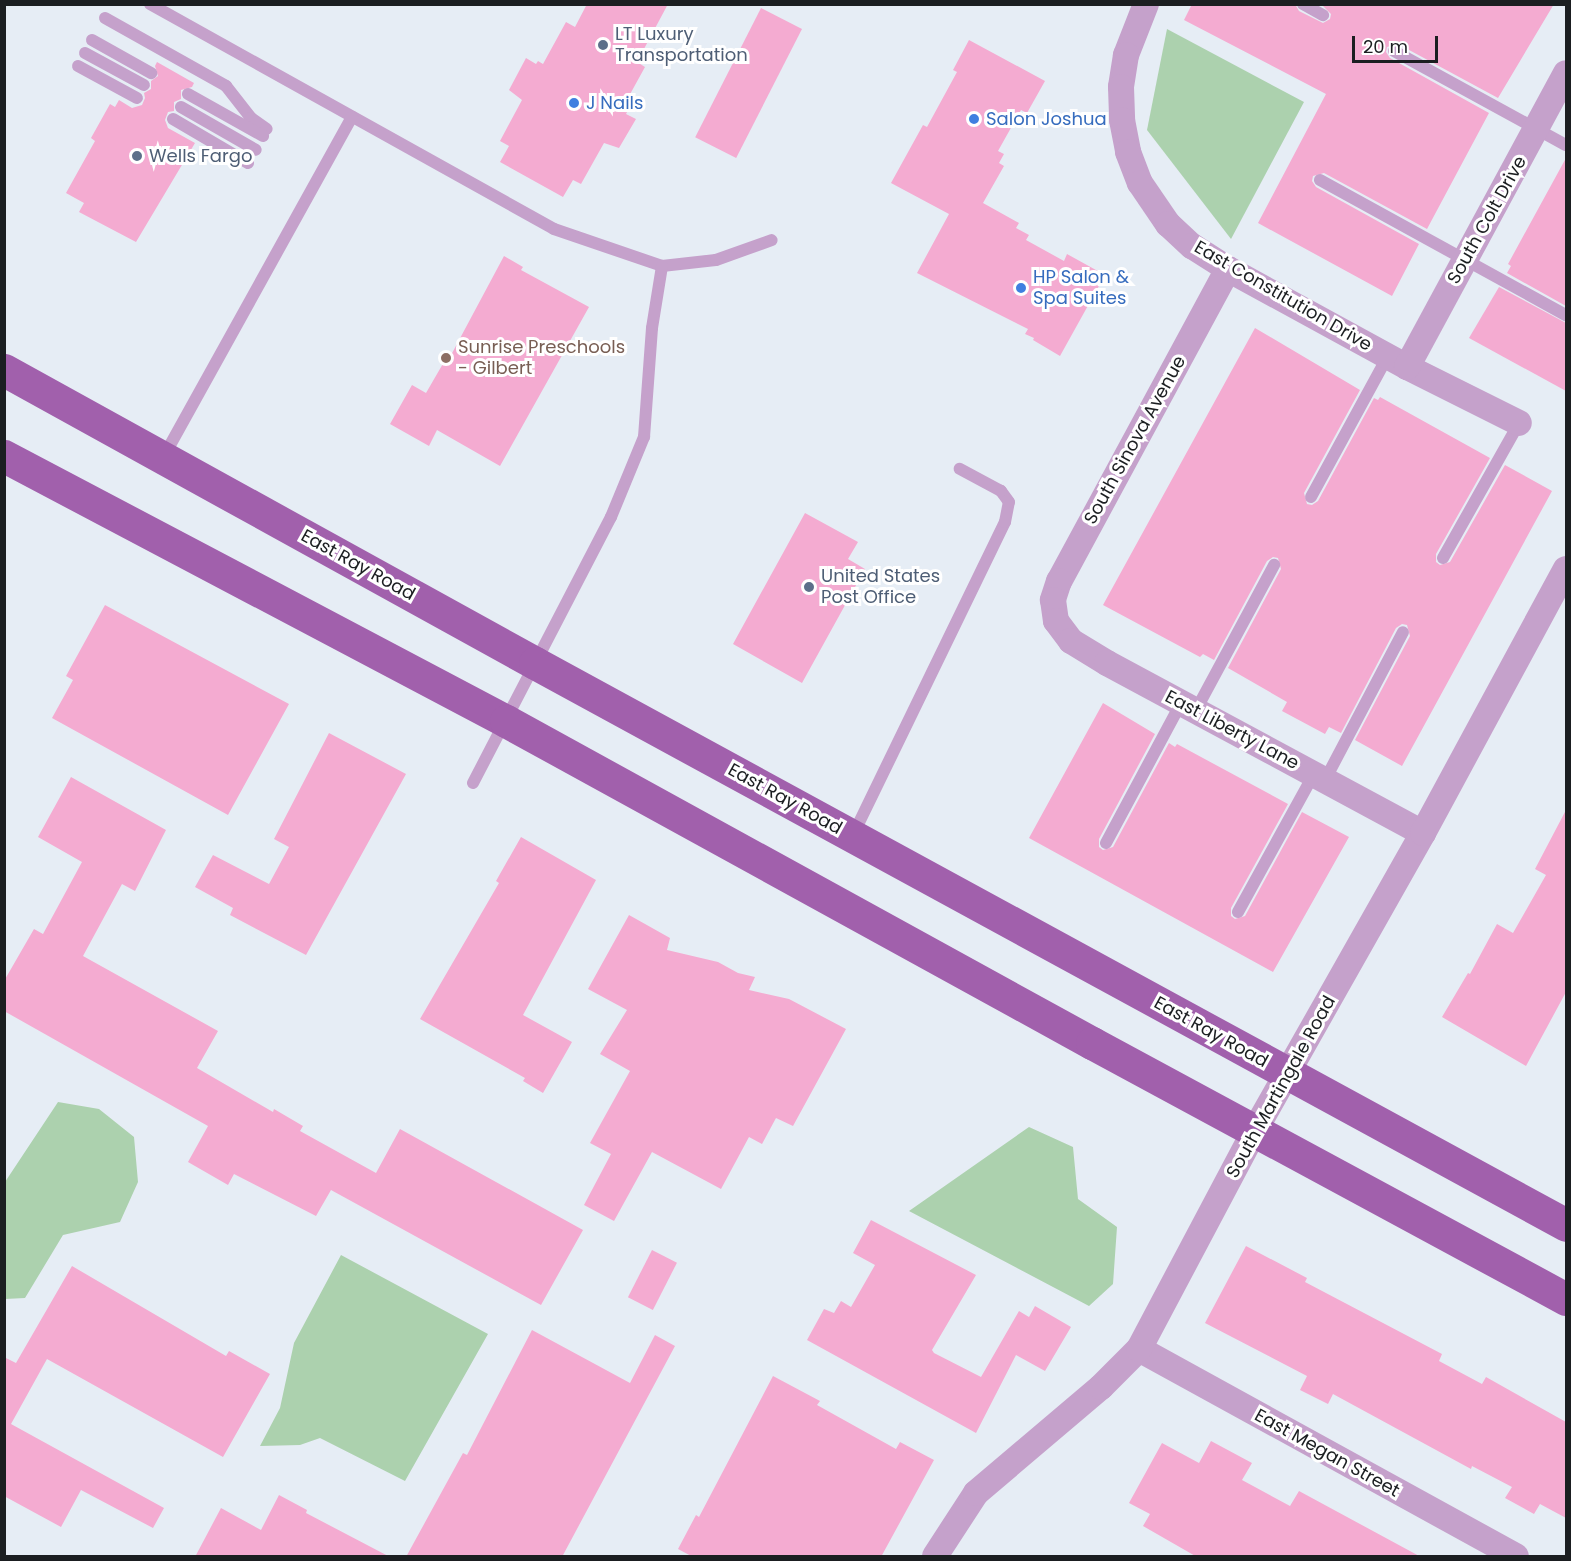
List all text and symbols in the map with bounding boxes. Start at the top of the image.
place label: LT Luxury Transportation [615,24,748,66]
scale bar [1355,24,1440,62]
text: 20 m [1363,34,1408,59]
marker: LT Luxury Transportation [596,38,610,52]
place label: J Nails [586,92,643,114]
marker: J Nails [567,96,581,110]
place label: Salon Joshua [986,108,1107,130]
marker: Salon Joshua [967,112,981,126]
place label: Wells Fargo [149,145,252,167]
marker: Wells Fargo [130,149,144,163]
street label: South Colt Drive [1443,152,1531,288]
street label: East Constitution Drive [1190,236,1376,356]
place label: HP Salon & Spa Suites [1033,267,1129,310]
marker: HP Salon & Spa Suites [1014,281,1028,295]
place label: Sunrise Preschools - Gilbert [458,337,625,380]
marker: Sunrise Preschools - Gilbert [439,351,453,365]
street label: South Sinova Avenue [1080,352,1190,528]
street label: East Ray Road [297,525,419,605]
place label: United States Post Office [821,566,940,608]
marker: United States Post Office [802,580,816,594]
street label: East Liberty Lane [1161,686,1303,774]
street label: East Ray Road [724,759,846,839]
street label: East Ray Road [1150,992,1272,1072]
street label: South Martingale Road [1222,992,1340,1182]
street label: East Megan Street [1251,1404,1403,1502]

